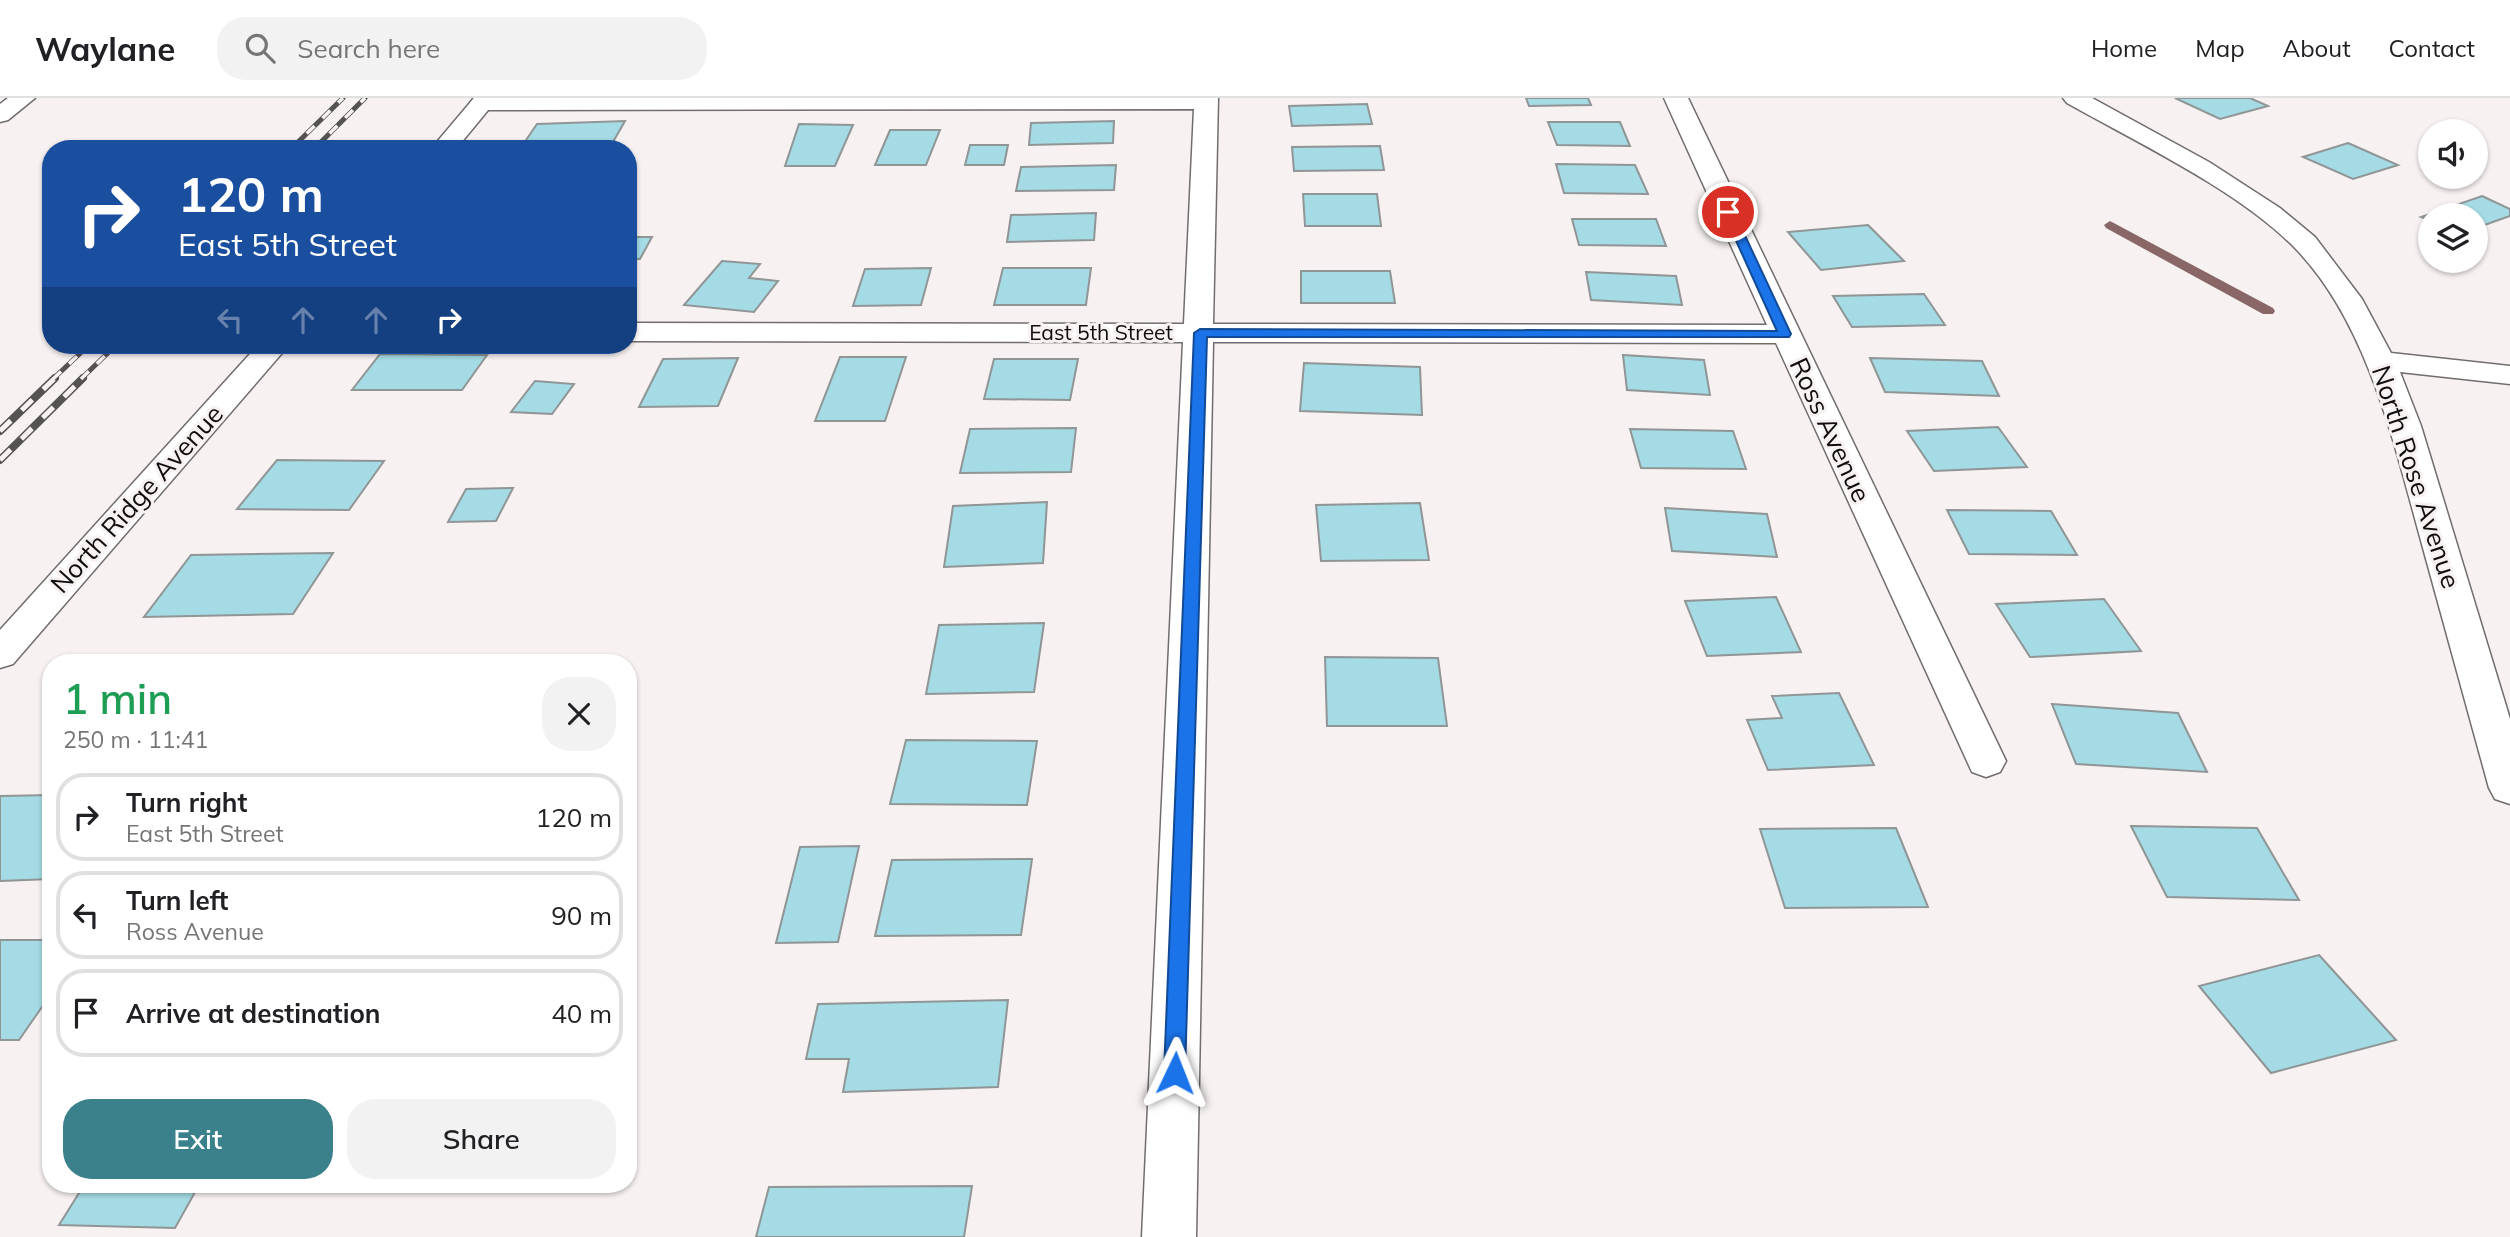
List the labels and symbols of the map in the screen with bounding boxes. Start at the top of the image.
pin [1698,182,1758,242]
street label: East 5th Street [1029,319,1173,345]
street label: Ross Avenue [1783,352,1878,507]
street label: North Rose Avenue [2365,361,2468,592]
street label: North Ridge Avenue [43,398,230,600]
position arrow [1138,1036,1212,1110]

